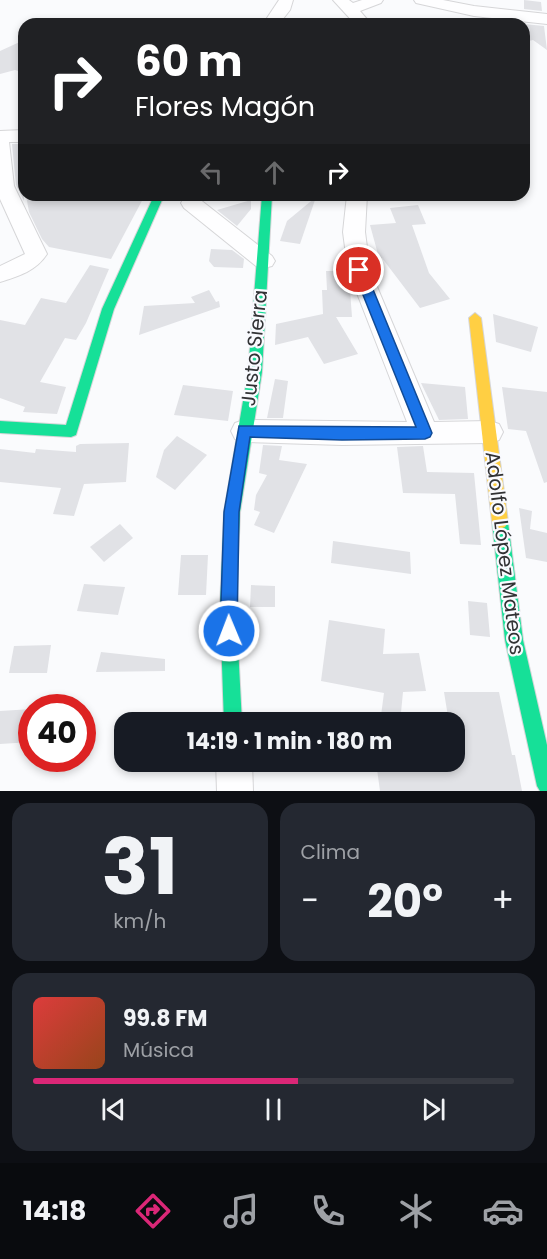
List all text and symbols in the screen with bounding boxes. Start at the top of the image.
text: 60 m [135,32,243,91]
icon: right [36,42,114,120]
text: Flores Magón [135,88,315,125]
icon: left [195,156,228,189]
icon: ahead [258,156,291,189]
icon: right [321,156,354,189]
pin [333,244,384,295]
icon: arrive [342,253,375,286]
street label: Justo Sierra [234,288,274,408]
street label: Adolfo López Mateos [479,450,531,656]
position arrow [197,599,261,663]
speed limit sign: 40 [18,694,96,772]
text: 14:19 · 1 min · 180 m [187,726,392,757]
text: 31 [101,812,178,921]
text: Clima [301,838,360,866]
text: 20° [367,870,443,933]
text: − [301,877,319,924]
text: + [491,877,514,924]
text: km/h [113,907,166,935]
text: 99.8 FM [123,1003,207,1034]
text: Música [123,1036,194,1064]
icon: previous [97,1093,130,1126]
icon: pause [257,1093,290,1126]
icon: next [417,1093,450,1126]
icon: directions [132,1190,174,1232]
icon: music [220,1190,262,1232]
icon: phone [307,1190,349,1232]
icon: climate [395,1190,437,1232]
icon: car [482,1190,524,1232]
text: 14:18 [23,1192,87,1229]

